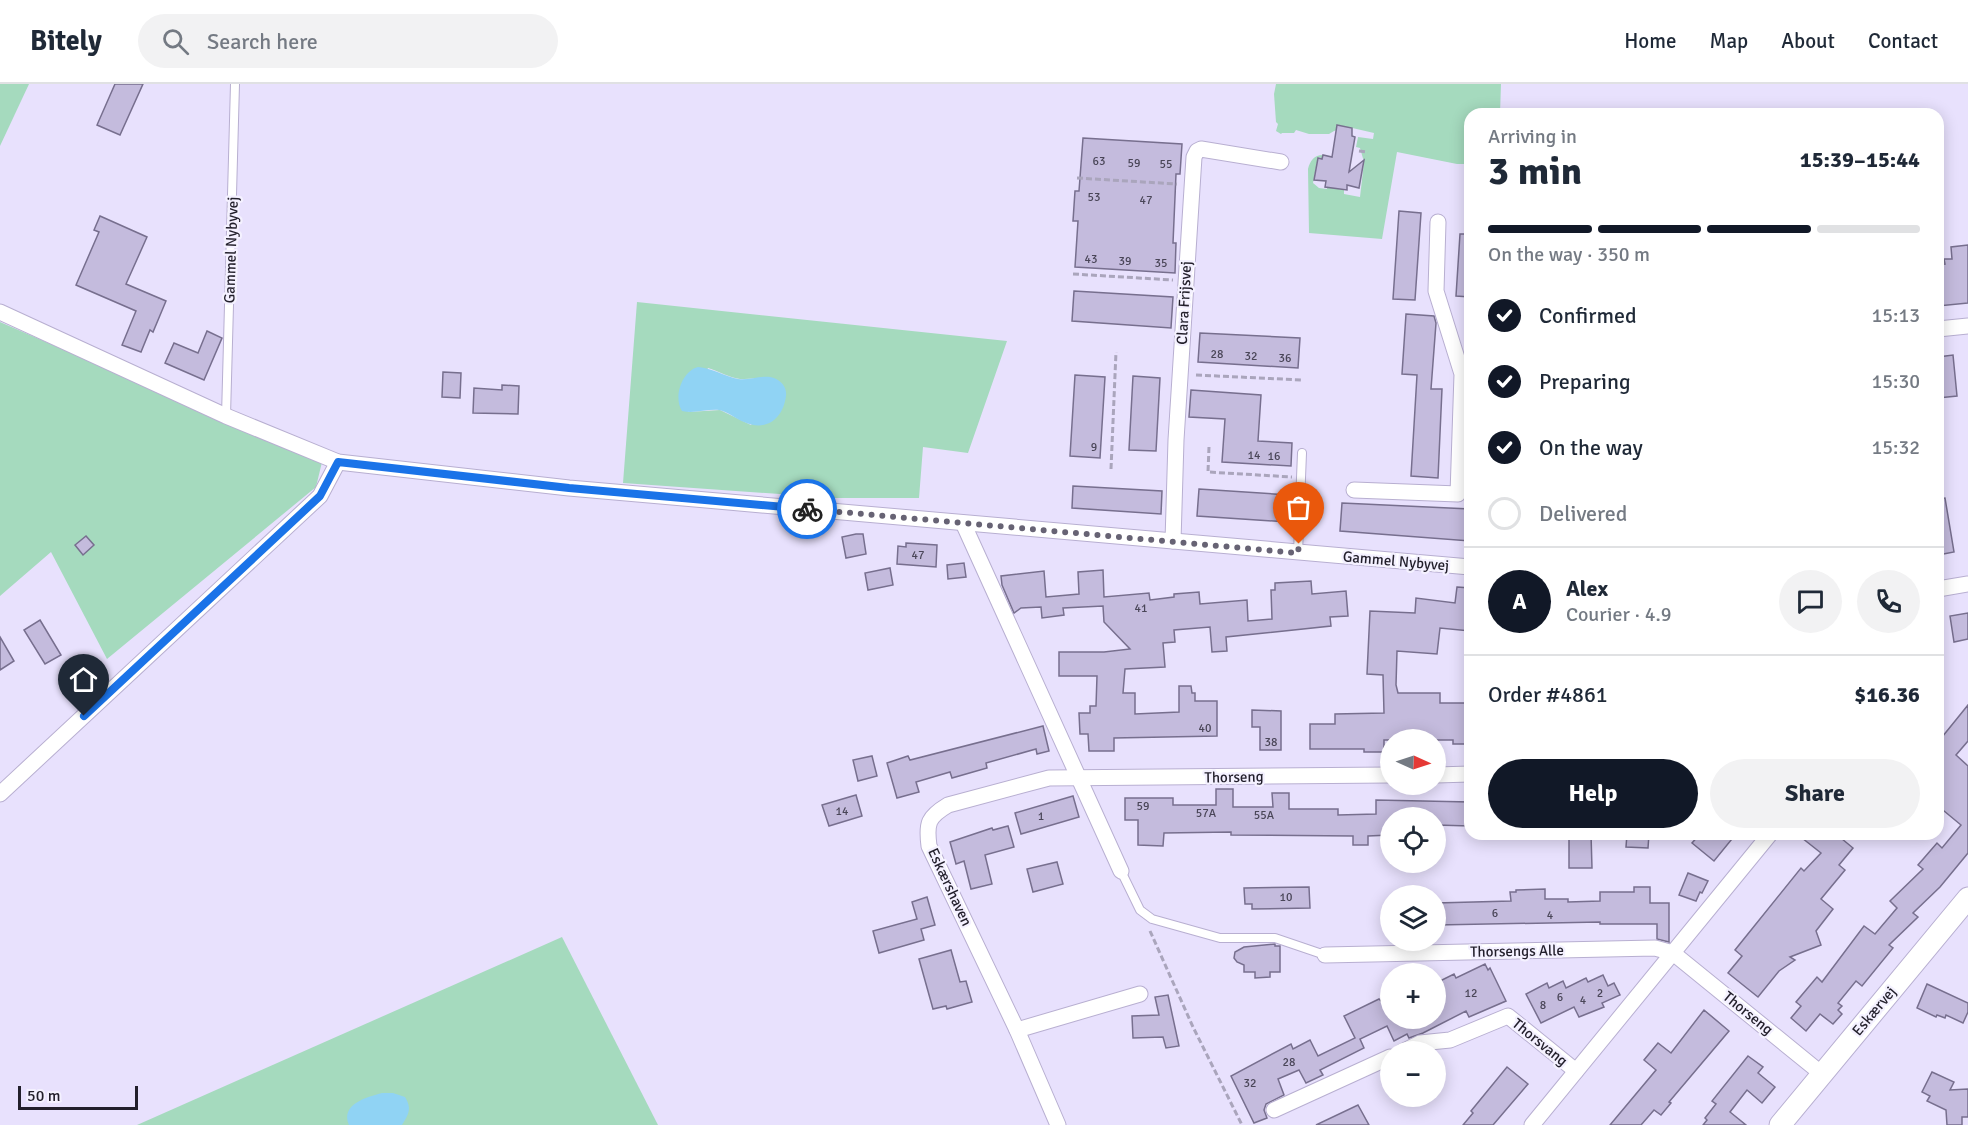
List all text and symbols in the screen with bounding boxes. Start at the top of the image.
search box [138,14,558,68]
text: Bitely [30,24,102,58]
icon: search [159,25,192,58]
text: Search here [207,28,318,55]
text: Home [1624,28,1677,54]
text: Map [1710,28,1748,54]
text: About [1781,28,1835,54]
text: Contact [1868,28,1938,54]
text: Arriving in [1488,124,1577,149]
text: 15:39–15:44 [1800,146,1920,173]
text: 3 min [1488,147,1582,195]
house number: 63 [1093,154,1105,169]
house number: 59 [1128,156,1140,171]
house number: 55 [1160,157,1172,172]
house number: 53 [1088,190,1100,205]
house number: 47 [1140,193,1152,208]
street label: Gammel Nybyvej [220,196,242,304]
text: On the way · 350 m [1488,242,1650,267]
house number: 43 [1085,252,1097,267]
house number: 39 [1119,254,1131,269]
house number: 35 [1155,256,1167,271]
street label: Clara Frijsvej [1173,261,1195,345]
icon: check [1488,299,1521,332]
text: Confirmed [1539,302,1637,329]
text: 15:13 [1871,303,1920,328]
house number: 28 [1211,347,1223,362]
house number: 32 [1245,349,1257,364]
house number: 36 [1279,351,1291,366]
icon: check [1488,365,1521,398]
text: Preparing [1539,368,1631,395]
text: 15:30 [1871,369,1920,394]
icon: check [1488,431,1521,464]
text: On the way [1539,434,1643,461]
text: 15:32 [1871,435,1920,460]
house number: 9 [1091,440,1097,455]
house number: 14 [1248,448,1261,463]
house number: 16 [1268,449,1280,464]
courier [777,479,837,539]
pin [1273,482,1324,544]
icon: bag [1282,491,1315,524]
icon: bike [791,493,824,526]
text: Delivered [1539,500,1627,527]
street label: Gammel Nybyvej [1342,547,1450,575]
house number: 47 [912,548,924,563]
button: chat [1779,570,1842,633]
button: phone [1857,570,1920,633]
text: Alex [1566,575,1608,602]
text: A [1512,588,1527,615]
house number: 41 [1135,601,1147,616]
text: Courier · 4.9 [1566,602,1672,627]
pin [58,654,109,716]
icon: home [67,663,100,696]
text: Order #4861 [1488,681,1608,708]
text: $16.36 [1854,681,1920,708]
house number: 40 [1199,721,1211,736]
north arrow [1380,729,1446,795]
map controls [1380,729,1446,1107]
house number: 38 [1265,735,1277,750]
button: Help [1488,759,1698,828]
button: Share [1710,759,1920,828]
street label: Thorseng [1204,767,1264,787]
house number: 59 [1137,799,1149,814]
house number: 14 [836,804,849,819]
house number: 57A [1196,806,1217,821]
button: locate [1380,807,1446,873]
house number: 55A [1254,808,1275,823]
house number: 1 [1038,809,1044,824]
street label: Eskærshaven [924,845,976,929]
button: layers [1380,885,1446,951]
house number: 10 [1280,890,1292,905]
house number: 6 [1492,906,1498,921]
house number: 4 [1547,908,1554,923]
street label: Thorsengs Alle [1470,941,1564,961]
button: + [1380,963,1446,1029]
street label: Eskærvej [1848,983,1900,1039]
house number: 12 [1465,986,1477,1001]
house number: 2 [1597,986,1603,1001]
street label: Thorseng [1719,987,1777,1039]
house number: 6 [1557,990,1563,1005]
house number: 4 [1580,993,1587,1008]
house number: 8 [1540,998,1546,1013]
street label: Thorsvang [1509,1014,1571,1070]
button: − [1380,1041,1446,1107]
house number: 28 [1283,1055,1295,1070]
house number: 32 [1244,1076,1256,1091]
scale bar [18,1083,138,1110]
text: 50 m [27,1086,61,1106]

